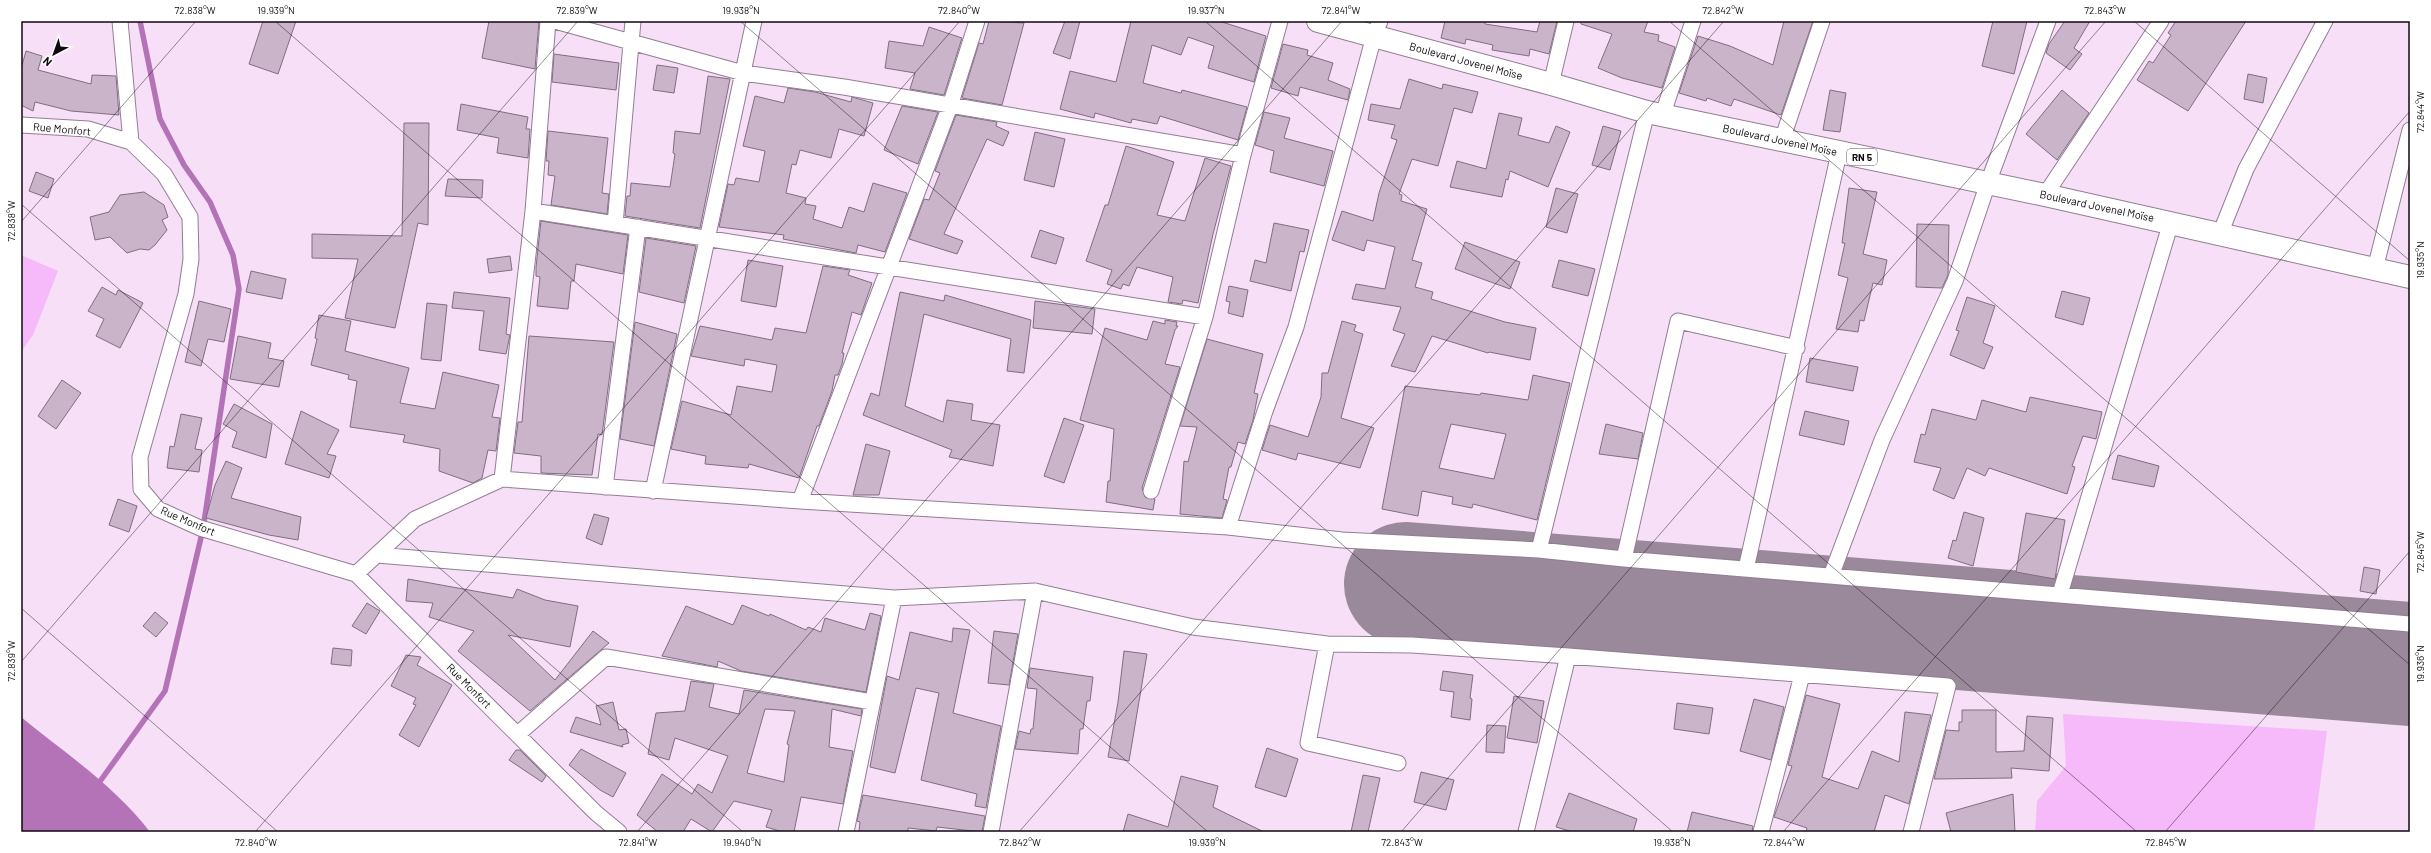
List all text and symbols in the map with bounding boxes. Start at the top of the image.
text: 72.838°W [174,4,216,16]
text: 19.939°N [257,4,295,16]
text: 72.839°W [556,4,598,16]
text: 19.938°N [722,4,760,16]
text: 72.840°W [938,4,980,16]
text: 19.937°N [1187,4,1225,16]
text: 72.841°W [1322,4,1361,16]
text: 72.842°W [1702,4,1744,16]
text: 72.843°W [2084,4,2126,16]
north arrow [34,34,74,74]
street label: Boulevard Jovenel Moïse [1408,39,1524,82]
text: N [40,55,54,69]
text: 72.844°W [2414,91,2426,133]
street label: Rue Monfort [33,119,92,138]
street label: Boulevard Jovenel Moïse [1722,121,1839,158]
road number: RN 5 [1847,149,1877,165]
street label: Boulevard Jovenel Moïse [2039,187,2156,224]
text: 72.838°W [5,200,17,242]
text: 19.935°N [2414,241,2426,279]
street label: Rue Monfort [159,503,217,538]
text: 72.845°W [2414,531,2426,573]
text: 72.839°W [5,640,17,682]
text: 19.936°N [2414,645,2426,683]
street label: Rue Monfort [444,661,494,711]
text: 72.840°W [235,836,277,848]
text: 72.841°W [619,836,658,848]
text: 19.940°N [723,836,761,848]
text: 72.842°W [999,836,1041,848]
text: 19.939°N [1188,836,1226,848]
text: 72.843°W [1381,836,1423,848]
text: 19.938°N [1653,836,1691,848]
text: 72.844°W [1763,836,1805,848]
text: 72.845°W [2145,836,2187,848]

